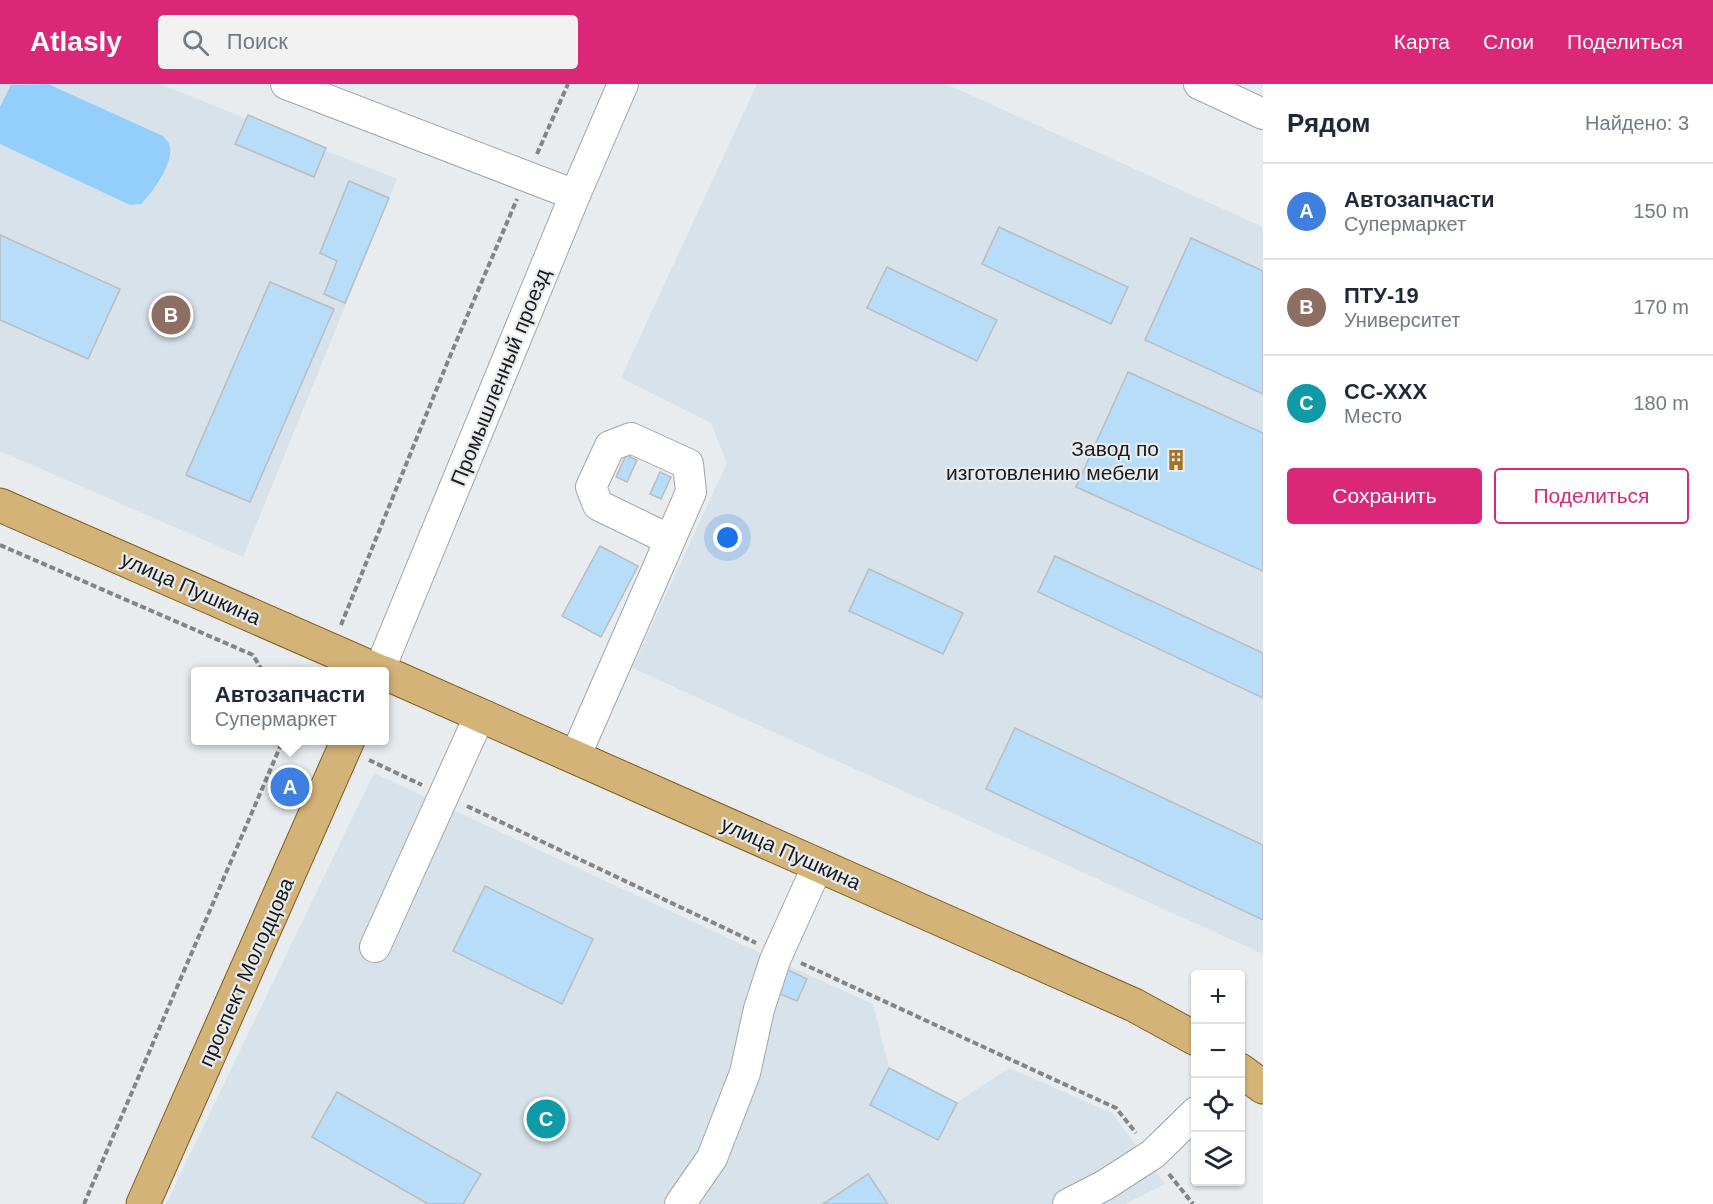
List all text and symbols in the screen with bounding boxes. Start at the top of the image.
search box [158,15,578,69]
text: Atlasly [30,26,122,57]
icon: search [179,26,212,59]
text: Поиск [227,29,288,54]
text: Карта [1394,30,1450,53]
text: Слои [1483,30,1534,53]
text: Поделиться [1567,30,1683,53]
text: Рядом [1287,108,1370,138]
text: Найдено: 3 [1585,112,1689,134]
text: Автозапчасти [1344,187,1494,212]
text: A [1299,200,1314,222]
text: 150 m [1633,200,1689,222]
text: Супермаркет [1344,213,1466,235]
street label: Промышленный проезд [446,265,554,489]
text: ПТУ-19 [1344,283,1419,308]
pin: B [152,292,190,338]
text: B [1299,296,1314,318]
text: 170 m [1633,296,1689,318]
text: Университет [1344,309,1460,331]
text: СС-ХХХ [1344,379,1427,404]
text: C [1299,392,1314,414]
text: 180 m [1633,392,1689,414]
text: Место [1344,405,1402,427]
place label: Завод по изготовлению мебели [946,437,1159,484]
building icon: Завод по изготовлению мебели [1164,448,1188,472]
button: Сохранить [1287,468,1482,524]
button: Поделиться [1494,468,1689,524]
your location [713,523,742,552]
street label: улица Пушкина [118,547,265,629]
popup [191,667,389,745]
text: Автозапчасти [215,682,365,707]
text: Супермаркет [215,708,337,730]
pin: A [270,764,310,810]
street label: улица Пушкина [718,812,865,894]
street label: проспект Молодцова [194,874,298,1070]
map controls [1191,970,1245,1186]
button: + [1191,970,1245,1024]
button: − [1191,1024,1245,1078]
button: locate [1191,1078,1245,1132]
pin: C [526,1096,566,1142]
button: layers [1191,1132,1245,1186]

